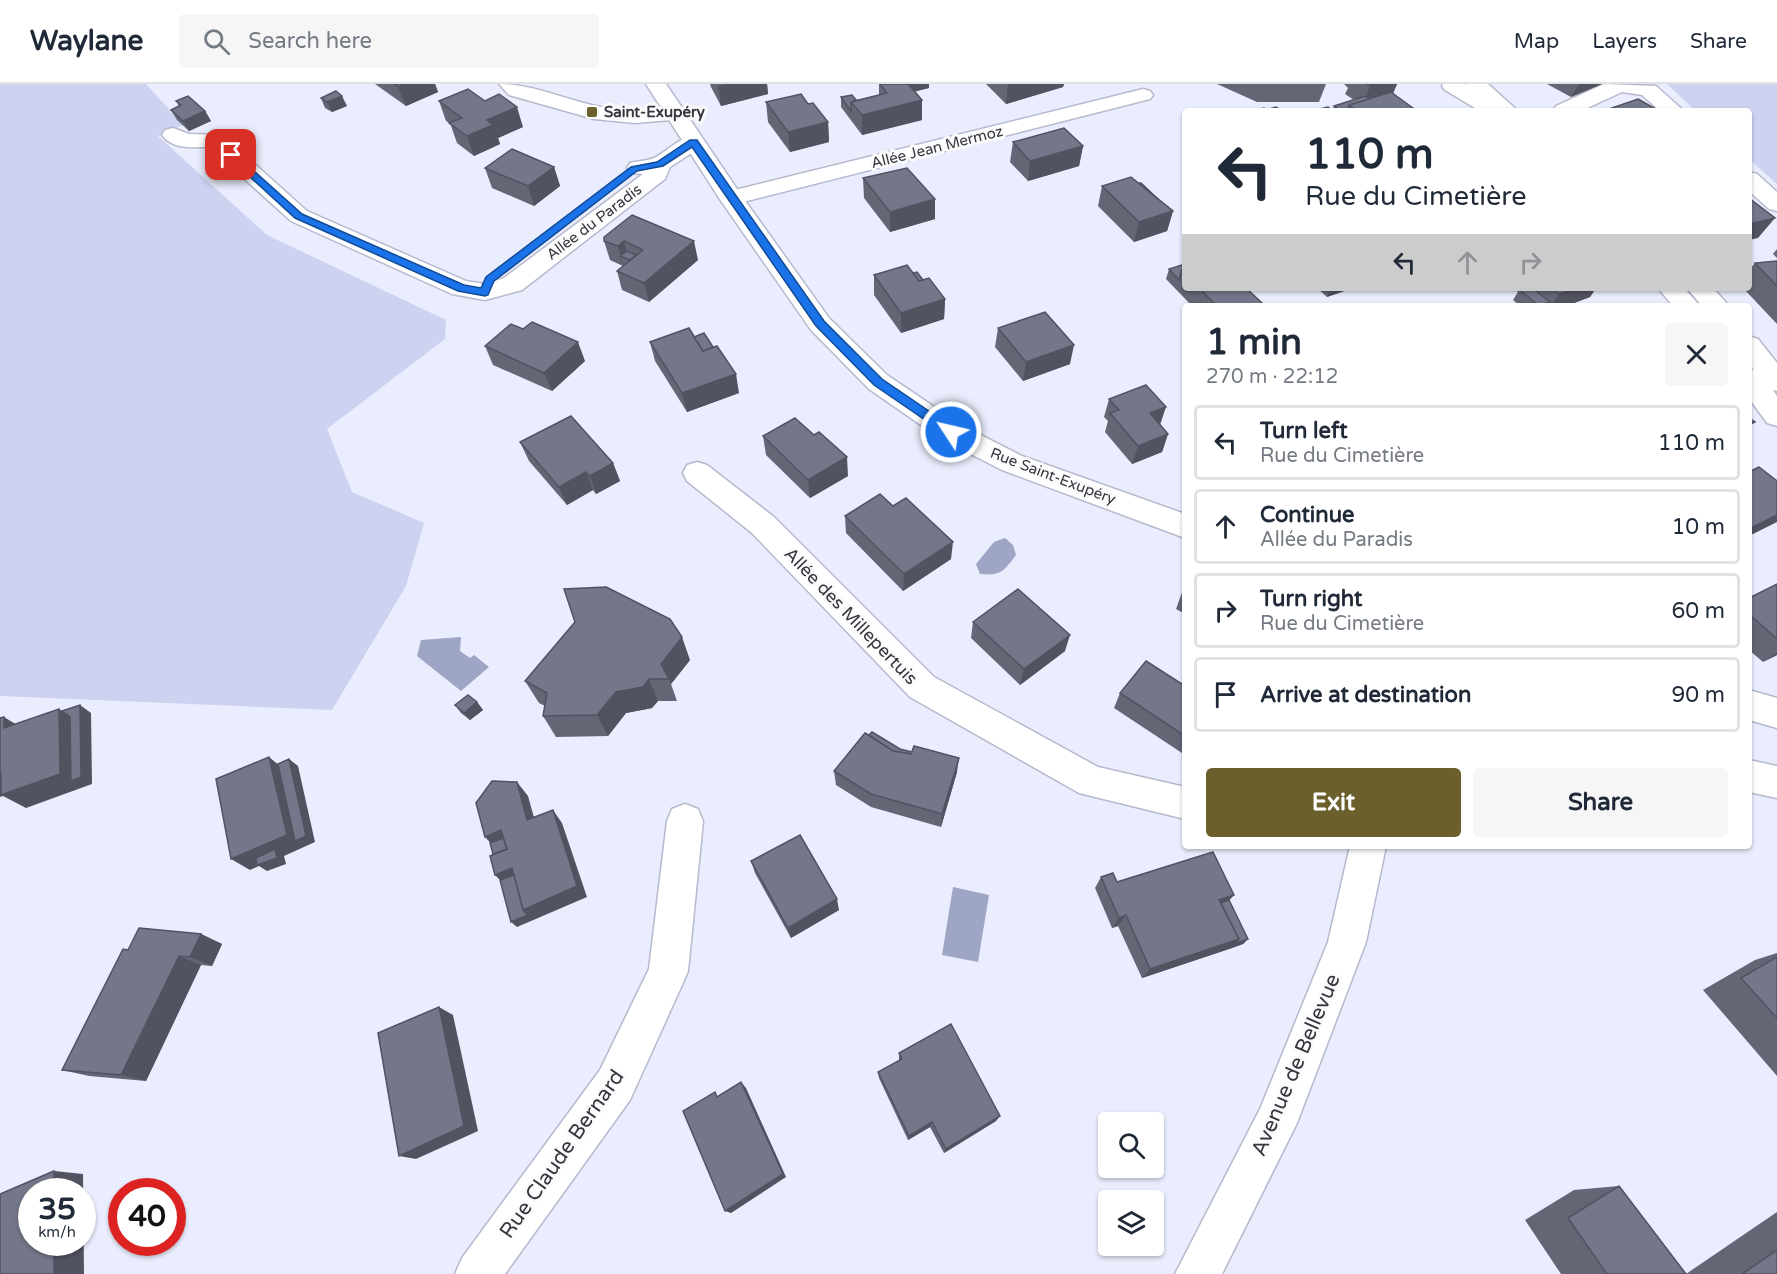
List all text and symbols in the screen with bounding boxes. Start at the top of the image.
search box [179,14,599,68]
text: Waylane [30,24,143,58]
icon: search [200,25,233,58]
text: Search here [248,28,372,54]
text: Map [1514,29,1559,54]
text: Layers [1592,29,1657,54]
text: Share [1690,29,1747,54]
place label: Saint-Exupéry [604,103,705,122]
marker: Saint-Exupéry [585,105,599,119]
street label: Allée Jean Mermoz [869,122,1005,172]
pin [205,129,256,180]
text: 110 m [1305,129,1434,180]
icon: left [1206,132,1284,210]
icon: arrive [214,138,247,171]
street label: Allée du Paradis [543,180,645,264]
text: Rue du Cimetière [1305,180,1527,213]
icon: left [1388,246,1421,279]
icon: ahead [1451,246,1484,279]
icon: right [1514,246,1547,279]
text: 1 min [1206,321,1302,364]
button: close [1665,323,1728,386]
text: 270 m · 22:12 [1206,365,1338,389]
position arrow [919,400,983,464]
text: Turn left [1260,418,1348,444]
icon: left [1209,426,1242,459]
text: 110 m [1658,430,1725,456]
street label: Rue Saint-Exupéry [988,444,1118,508]
text: Rue du Cimetière [1260,444,1424,468]
text: Continue [1260,502,1355,528]
icon: ahead [1209,510,1242,543]
text: 10 m [1671,514,1725,540]
text: Allée du Paradis [1260,528,1413,552]
street label: Allée des Millepertuis [780,543,922,689]
text: Turn right [1260,586,1362,612]
icon: right [1209,594,1242,627]
text: 60 m [1671,598,1725,624]
text: Rue du Cimetière [1260,612,1424,636]
icon: arrive [1209,678,1242,711]
text: Arrive at destination [1260,682,1471,708]
text: 90 m [1671,682,1725,708]
button: Exit [1206,768,1461,837]
button: Share [1473,768,1728,837]
street label: Avenue de Bellevue [1246,970,1346,1160]
street label: Rue Claude Bernard [494,1065,630,1243]
map controls [1098,1112,1164,1256]
button: search [1098,1112,1164,1178]
speed limit sign: 40 [108,1178,186,1256]
button: layers [1098,1190,1164,1256]
text: 35 [38,1191,76,1228]
text: km/h [38,1223,76,1241]

